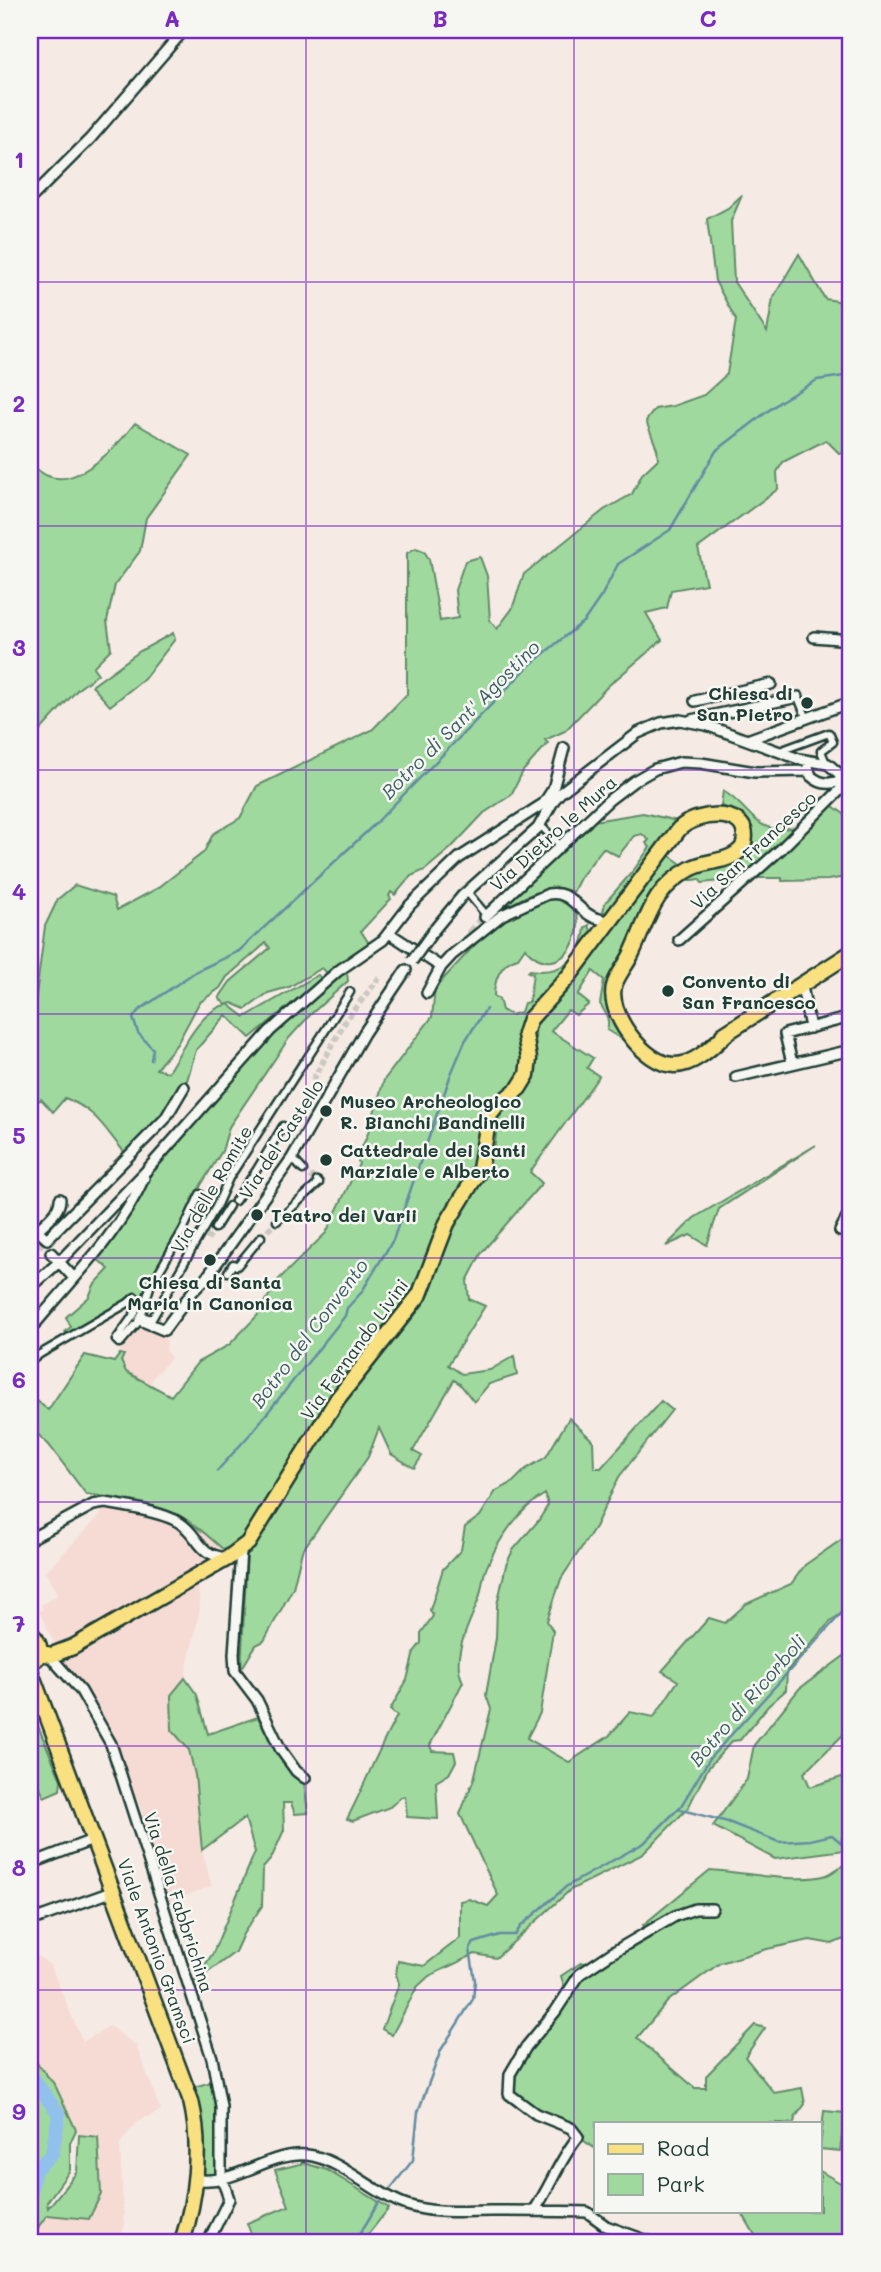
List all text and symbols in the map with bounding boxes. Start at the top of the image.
text: A [164,3,180,33]
text: B [432,3,448,33]
text: C [699,3,717,33]
text: 1 [14,144,24,174]
text: 2 [13,388,25,418]
text: 3 [12,632,26,662]
water label: Botro di Sant' Agostino [375,634,545,804]
place label: Chiesa di San Pietro [696,681,793,726]
marker: Chiesa di San Pietro [799,695,815,711]
street label: Via Dietro le Mura [485,770,621,896]
street label: Via San Francesco [685,785,821,914]
text: 4 [12,876,26,906]
place label: Convento di San Francesco [682,969,816,1014]
marker: Convento di San Francesco [660,983,676,999]
street label: Via del Castello [233,1074,329,1204]
place label: Museo Archeologico R. Bianchi Bandinelli [340,1089,526,1134]
marker: Museo Archeologico R. Bianchi Bandinelli [318,1103,334,1119]
text: 5 [12,1120,26,1150]
street label: Via delle Romite [165,1121,257,1257]
place label: Cattedrale dei Santi Marziale e Alberto [340,1138,526,1183]
marker: Cattedrale dei Santi Marziale e Alberto [318,1152,334,1168]
place label: Teatro dei Varii [271,1203,417,1227]
marker: Teatro dei Varii [249,1207,265,1223]
marker: Chiesa di Santa Maria in Canonica [202,1252,218,1268]
water label: Botro del Convento [245,1253,373,1413]
place label: Chiesa di Santa Maria in Canonica [127,1270,293,1315]
street label: Via Fernando Livini [295,1274,413,1424]
text: 6 [12,1364,26,1394]
text: 7 [13,1608,26,1638]
water label: Botro di Ricorboli [683,1629,811,1771]
street label: Via della Fabbrichina [138,1809,220,1995]
text: 8 [12,1852,26,1882]
street label: Viale Antonio Gramsci [112,1855,202,2047]
text: 9 [12,2096,26,2126]
legend [594,2122,822,2212]
text: Road [657,2134,709,2161]
text: Park [657,2170,705,2197]

